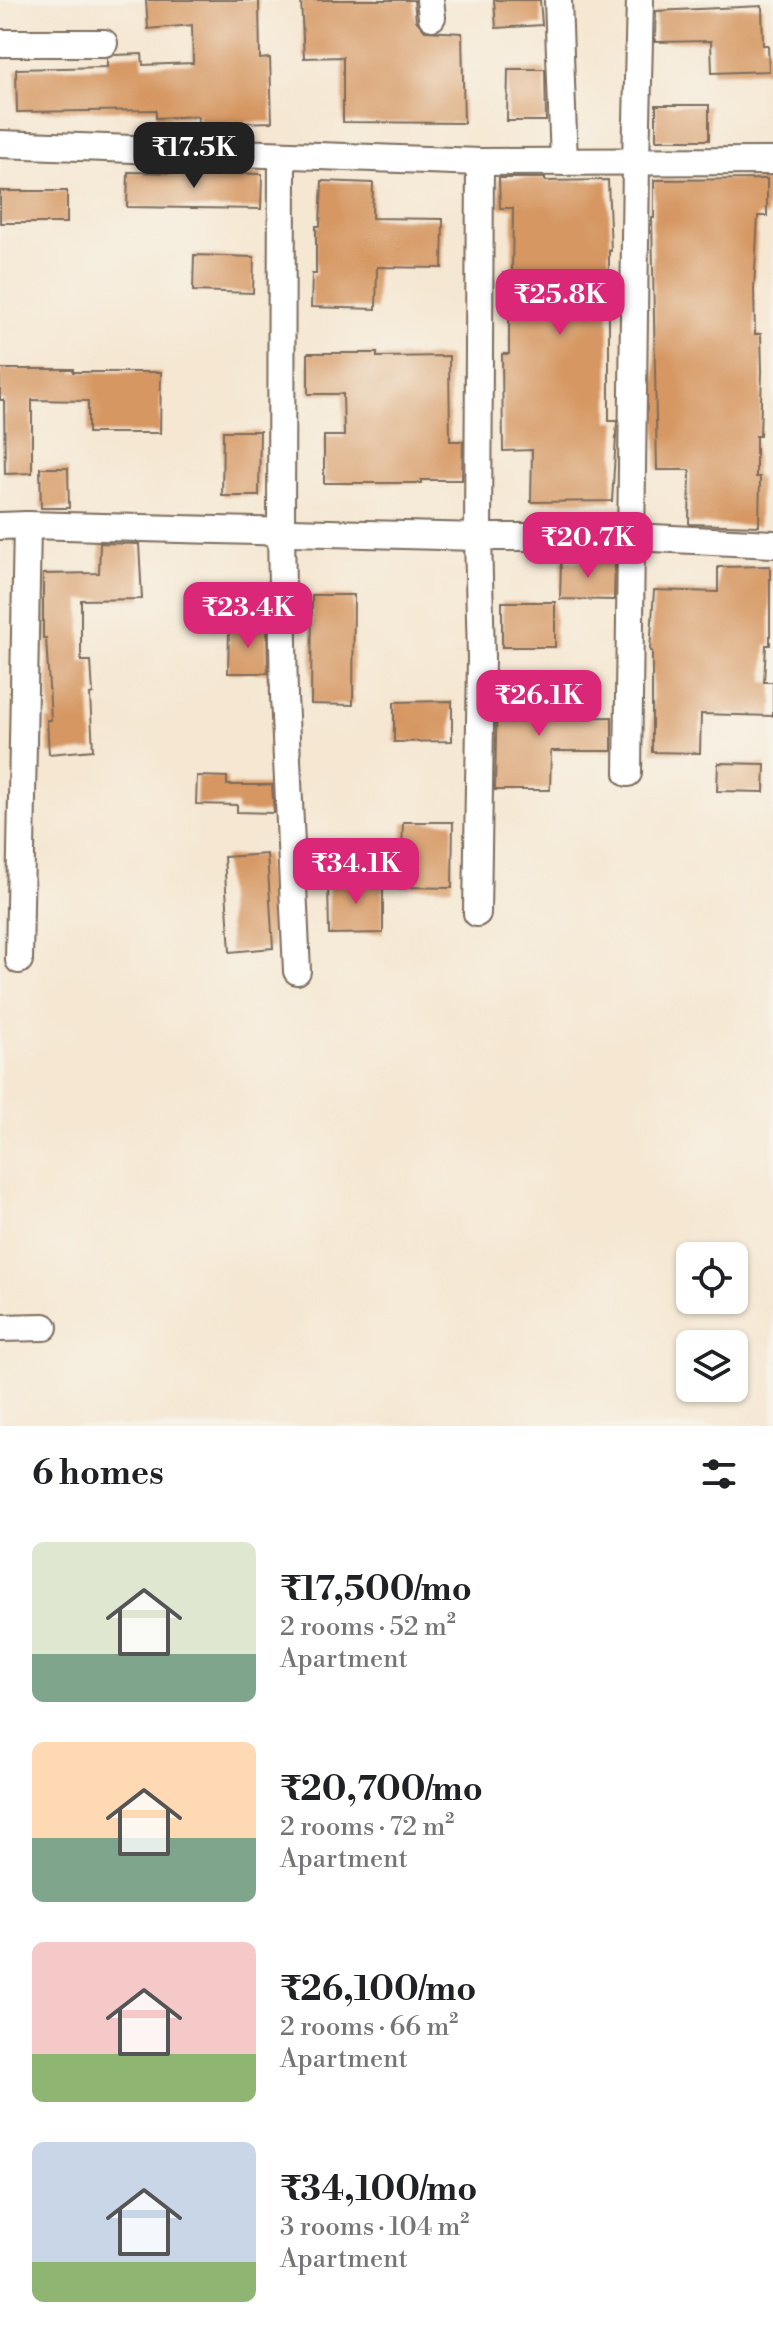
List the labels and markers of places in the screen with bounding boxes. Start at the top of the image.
pin: ₹17.5K [129,122,259,190]
pin: ₹25.8K [495,269,625,337]
pin: ₹20.7K [523,512,653,580]
pin: ₹23.4K [183,582,313,650]
pin: ₹26.1K [474,670,604,738]
pin: ₹34.1K [291,838,421,906]

